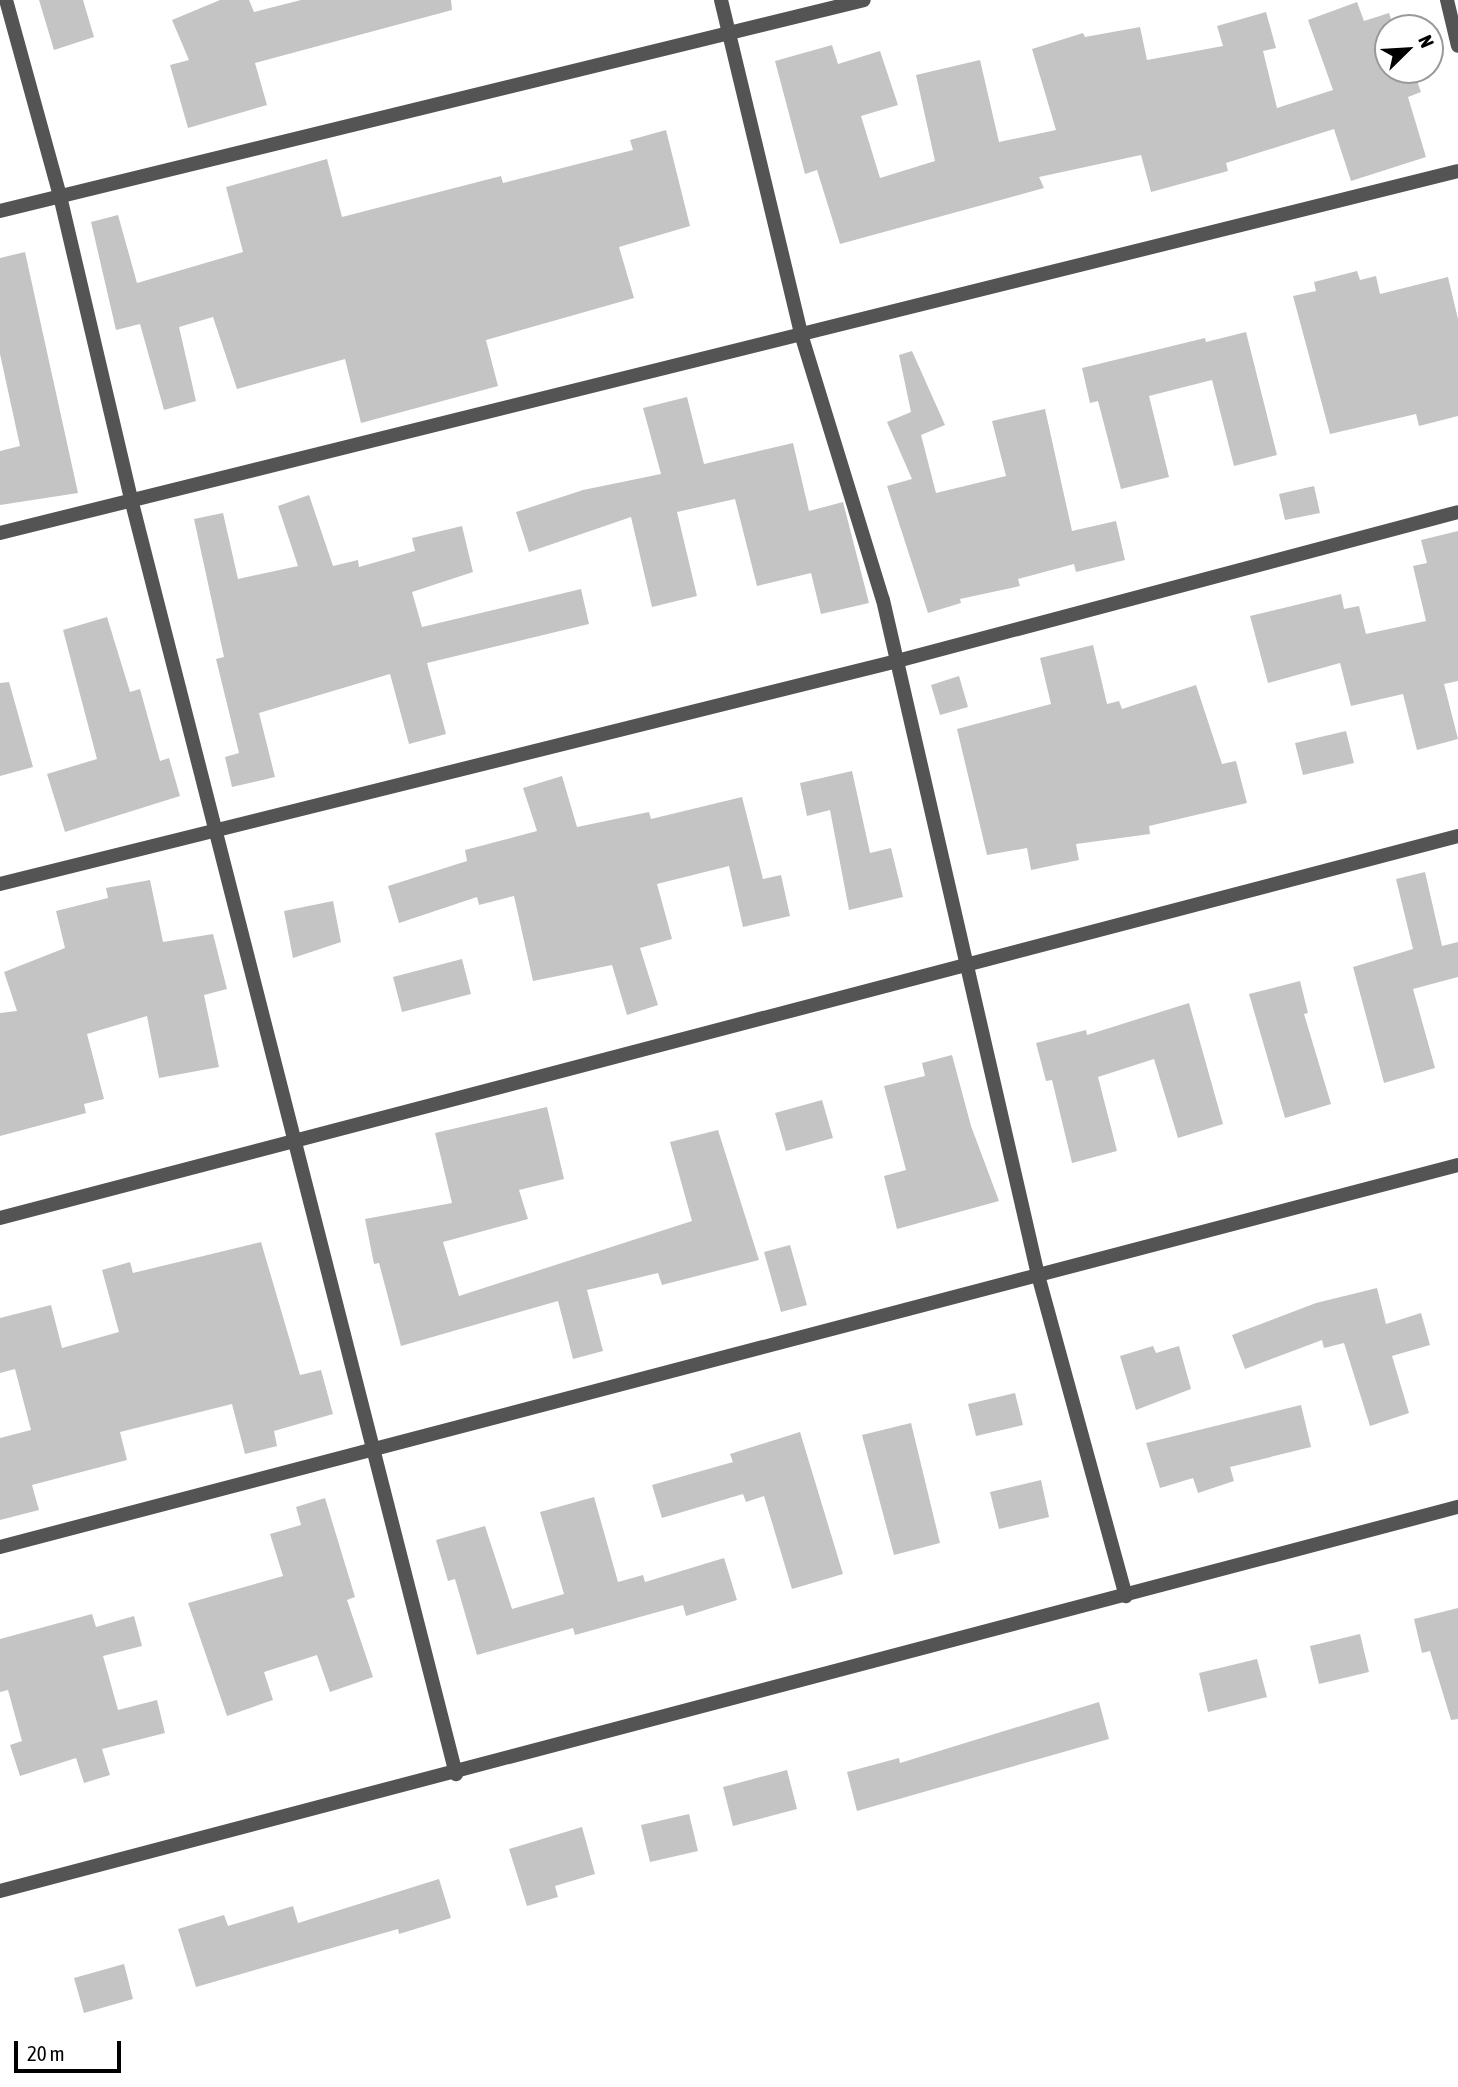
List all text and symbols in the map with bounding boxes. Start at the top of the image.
north arrow [1374,14,1444,84]
text: N [1414,32,1439,51]
scale bar [18,2028,124,2072]
text: 20 m [27,2041,65,2065]

